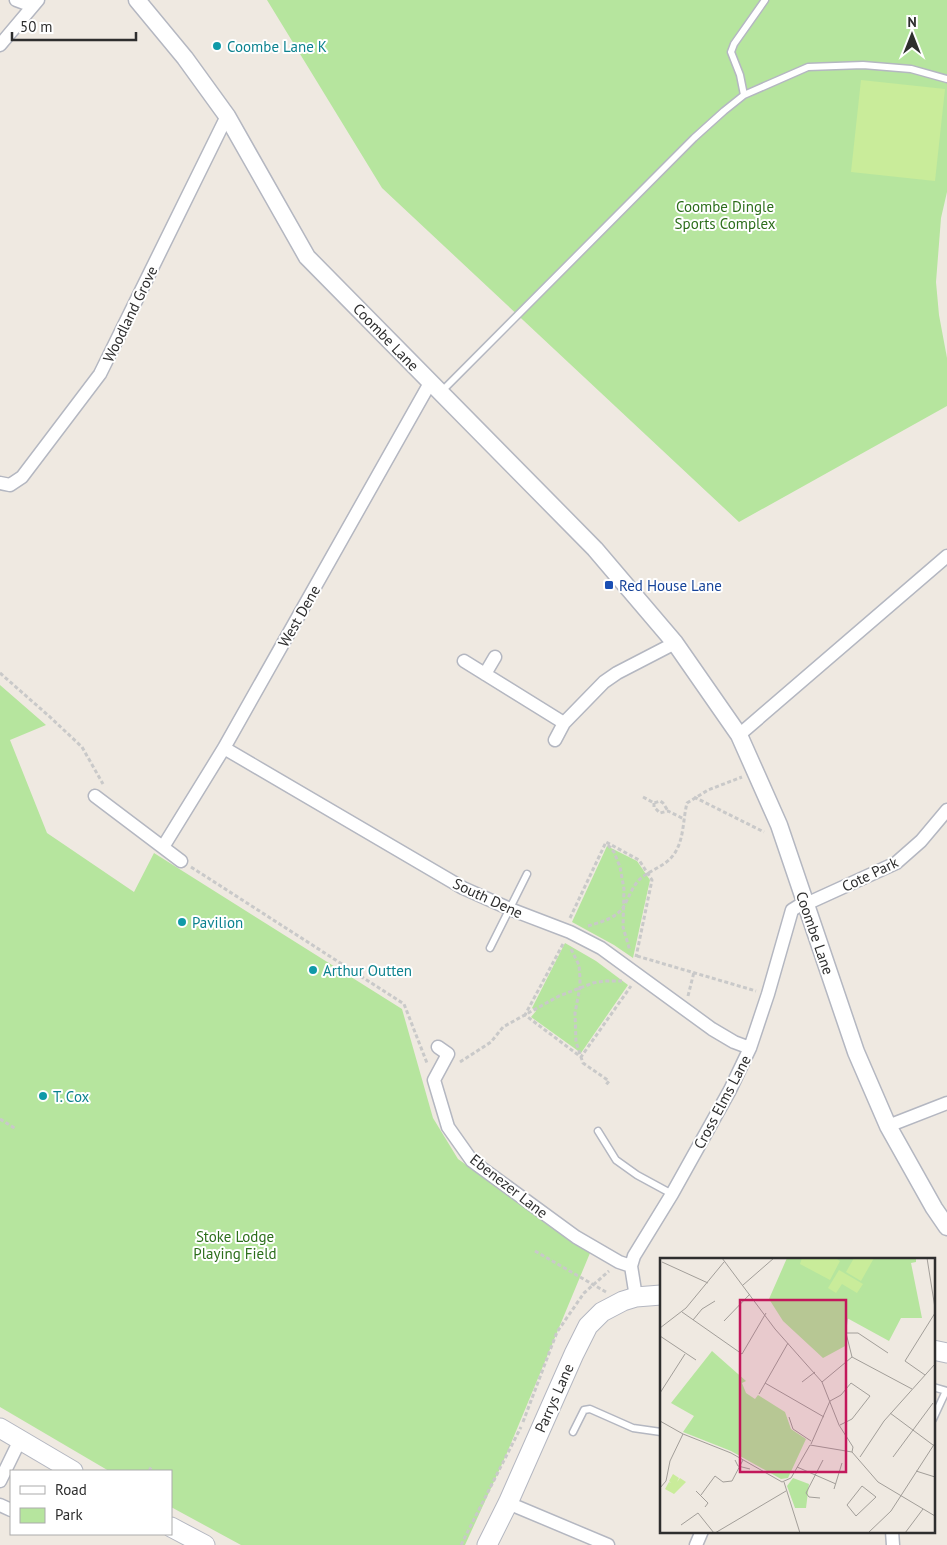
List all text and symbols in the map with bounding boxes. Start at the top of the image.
scale bar [12,10,136,42]
north arrow [887,10,937,60]
text: N [907,13,917,31]
text: 50 m [20,17,53,36]
place label: Coombe Lane K [227,37,327,56]
marker: Coombe Lane K [211,40,223,52]
park label: Coombe Dingle Sports Complex [675,197,776,233]
street label: Woodland Grove [98,263,162,365]
street label: Coombe Lane [349,299,423,375]
place label: Red House Lane [619,576,722,595]
marker: Red House Lane [603,579,615,591]
street label: West Dene [274,582,324,650]
street label: Cote Park [839,852,902,896]
street label: South Dene [450,874,526,922]
street label: Coombe Lane [792,889,838,977]
place label: Pavilion [192,913,243,932]
marker: Pavilion [176,916,188,928]
place label: Arthur Outten [323,961,412,980]
marker: Arthur Outten [307,964,319,976]
street label: Cross Elms Lane [689,1052,755,1152]
place label: T. Cox [53,1087,90,1106]
marker: T. Cox [37,1090,49,1102]
street label: Ebenezer Lane [466,1150,552,1222]
park label: Stoke Lodge Playing Field [193,1227,277,1263]
inset map [660,1258,934,1532]
street label: Parrys Lane [530,1361,578,1435]
legend [10,1470,172,1535]
text: Road [55,1480,87,1499]
text: Park [55,1505,83,1524]

